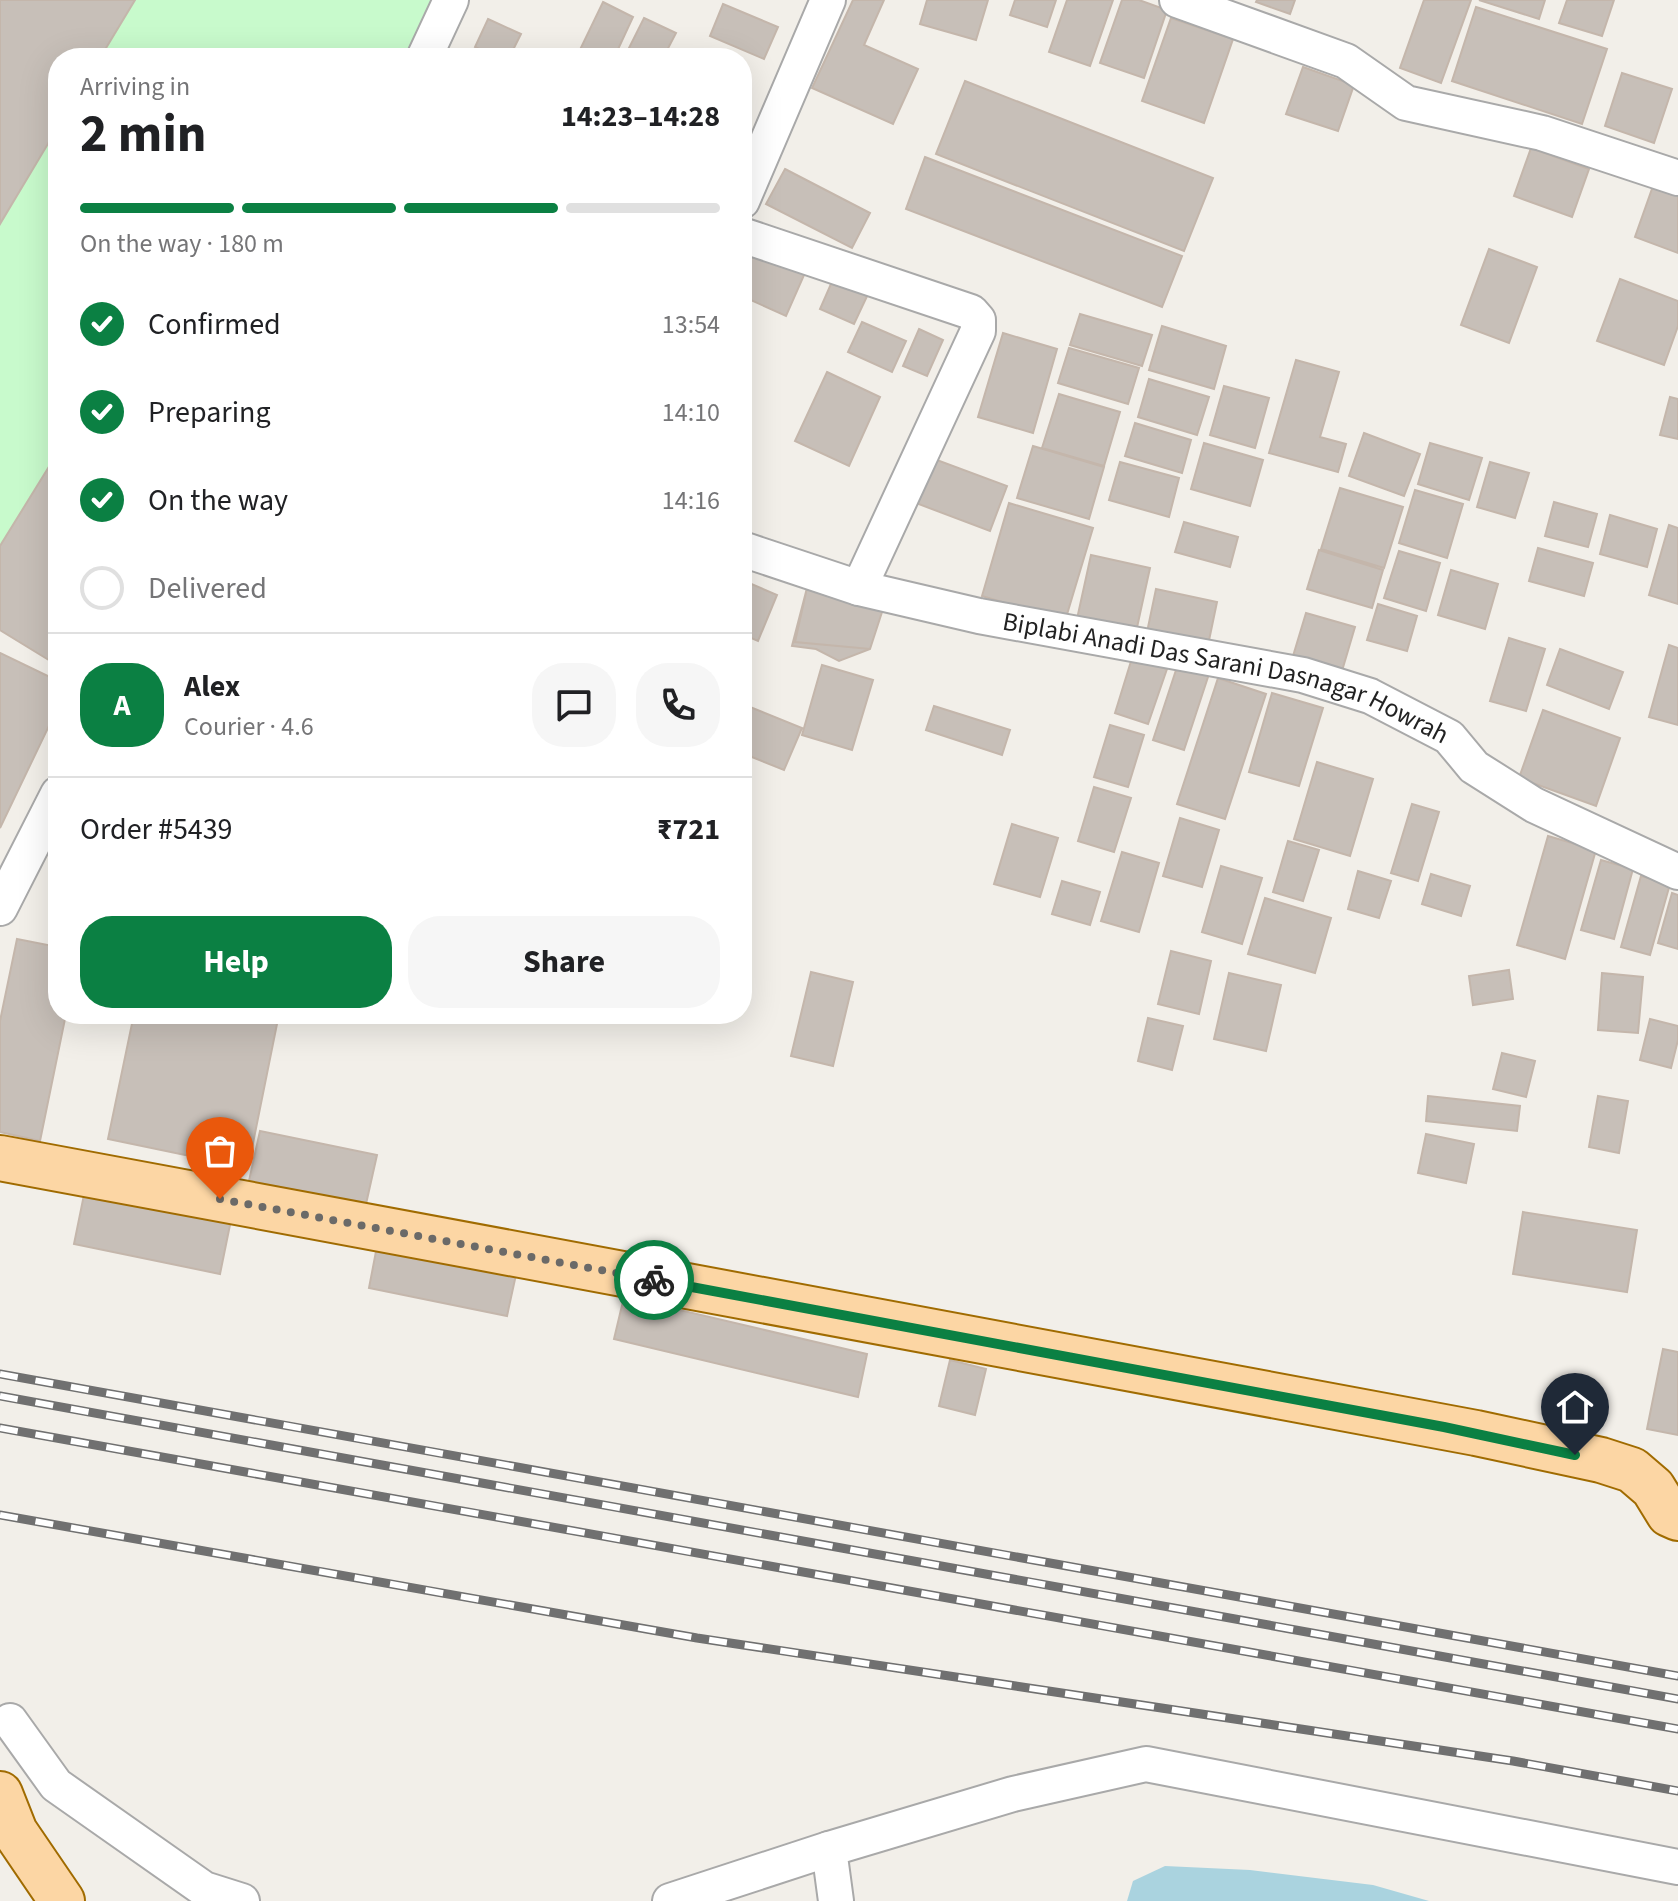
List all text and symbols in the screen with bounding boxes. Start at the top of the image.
text: Arriving in [80,68,190,105]
text: 14:23–14:28 [561,95,720,138]
text: 2 min [80,98,207,172]
text: On the way · 180 m [80,225,284,262]
icon: check [80,302,124,346]
text: Confirmed [148,303,281,346]
text: 13:54 [662,306,720,343]
icon: check [80,390,124,434]
text: Preparing [148,391,271,434]
text: 14:10 [662,394,720,431]
icon: check [80,478,124,522]
text: On the way [148,479,288,522]
text: 14:16 [662,482,720,519]
text: Delivered [148,567,267,610]
street label: Biplabi Anadi Das Sarani Dasnagar Howrah [1000,602,1456,752]
button: chat [532,663,616,747]
button: phone [636,663,720,747]
text: Alex [184,665,240,708]
text: A [113,684,131,727]
text: Courier · 4.6 [184,708,314,745]
text: Order #5439 [80,808,233,851]
text: ₹721 [657,808,720,851]
button: Help [80,916,392,1008]
button: Share [408,916,720,1008]
pin [186,1117,254,1199]
icon: bag [198,1129,242,1173]
courier [614,1240,694,1320]
icon: bike [632,1258,676,1302]
pin [1541,1373,1609,1455]
icon: home [1553,1385,1597,1429]

